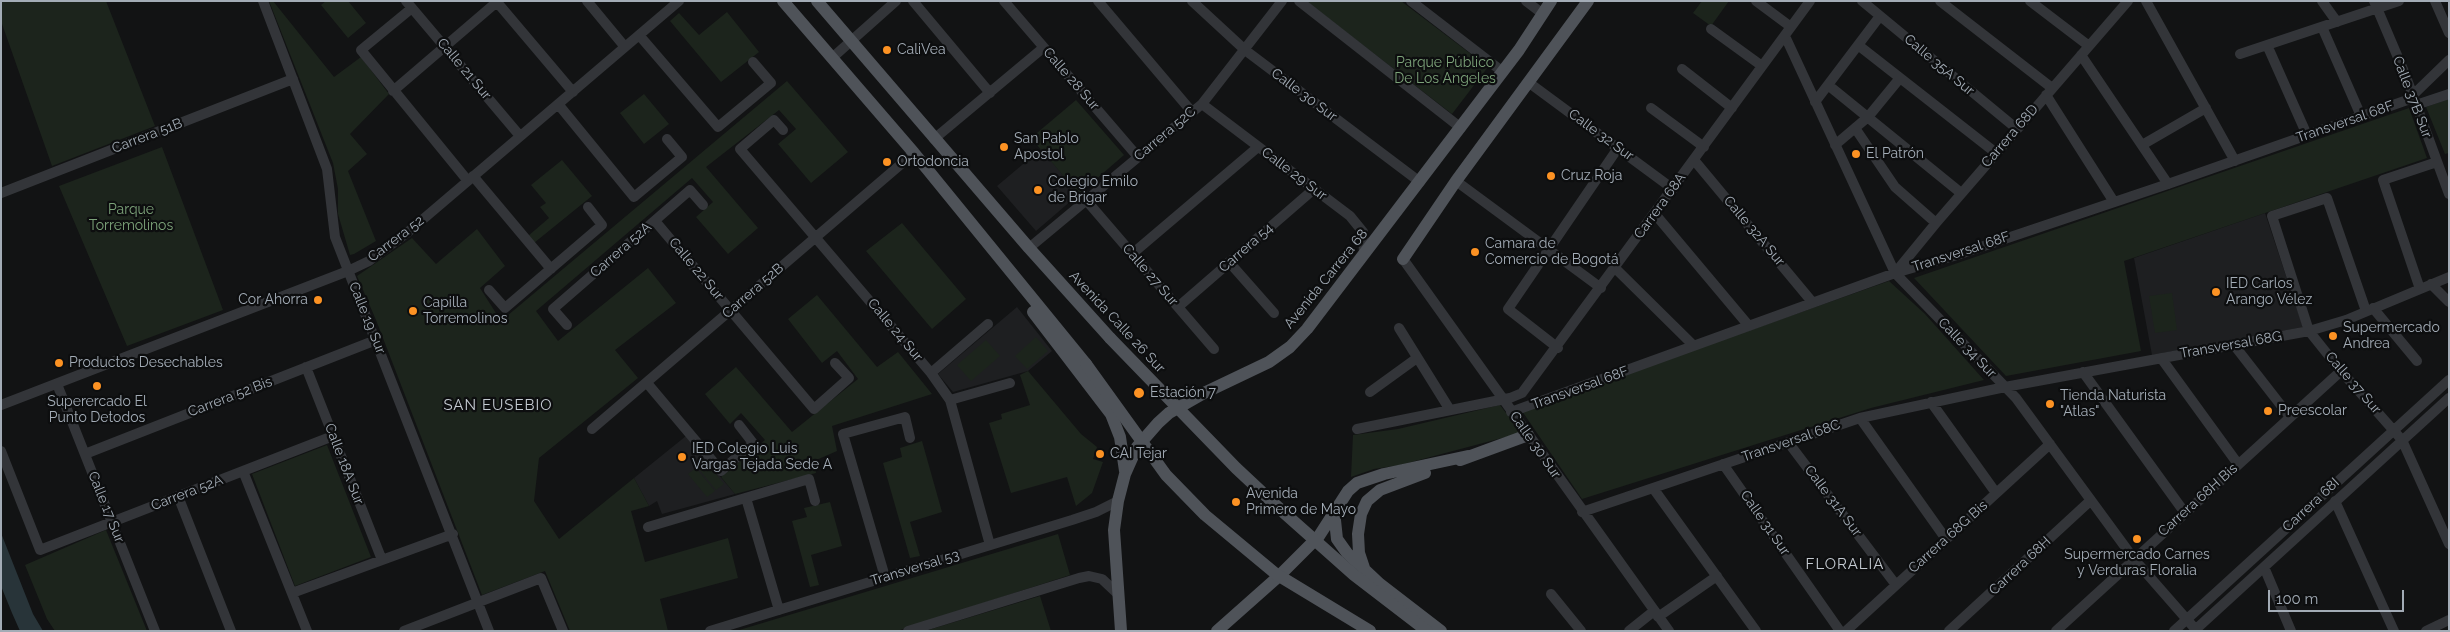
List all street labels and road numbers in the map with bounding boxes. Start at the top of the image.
street label: Calle 35A Sur [1900,31,1978,99]
street label: Calle 21 Sur [433,35,495,103]
street label: Calle 28 Sur [1039,44,1103,114]
street label: Calle 37B Sur [2389,54,2435,140]
street label: Calle 30 Sur [1268,65,1340,125]
street label: Transversal 68F [2294,98,2396,146]
street label: Carrera 68D [1978,101,2042,171]
street label: Carrera 52C [1131,103,1199,165]
street label: Calle 32 Sur [1565,106,1637,164]
street label: Carrera 51B [109,115,185,157]
street label: Calle 29 Sur [1258,144,1330,204]
street label: Carrera 68A [1631,170,1689,242]
street label: Calle 32A Sur [1720,193,1788,269]
street label: Carrera 52 [365,212,427,266]
street label: Carrera 52A [587,219,655,281]
street label: Carrera 54 [1215,220,1277,276]
street label: Avenida Carrera 68 [1281,226,1371,332]
street label: Transversal 68F [1910,228,2012,276]
street label: Calle 22 Sur [665,234,727,304]
street label: Calle 27 Sur [1118,241,1182,309]
street label: Carrera 52B [719,260,787,322]
street label: Avenida Calle 26 Sur [1065,268,1169,376]
street label: Calle 19 Sur [345,280,389,356]
street label: Calle 24 Sur [864,295,926,365]
street label: Calle 34 Sur [1934,314,2000,382]
street label: Transversal 68G [2179,328,2283,362]
street label: Calle 37 Sur [2321,348,2385,418]
street label: Transversal 68F [1529,363,1631,413]
street label: Carrera 52 Bis [186,373,274,421]
street label: Calle 30 Sur [1506,408,1564,482]
street label: Transversal 68C [1740,416,1842,466]
street label: Calle 18A Sur [321,421,367,507]
street label: Carrera 68H Bis [2155,460,2241,540]
street label: Calle 31A Sur [1801,462,1865,540]
street label: Calle 17 Sur [84,469,128,545]
street label: Carrera 52A [149,472,225,514]
street label: Carrera 68I [2279,475,2343,535]
street label: Calle 31 Sur [1736,487,1794,559]
street label: Carrera 68G Bis [1905,497,1991,577]
street label: Carrera 68H [1986,533,2054,599]
street label: Transversal 53 [869,547,961,589]

